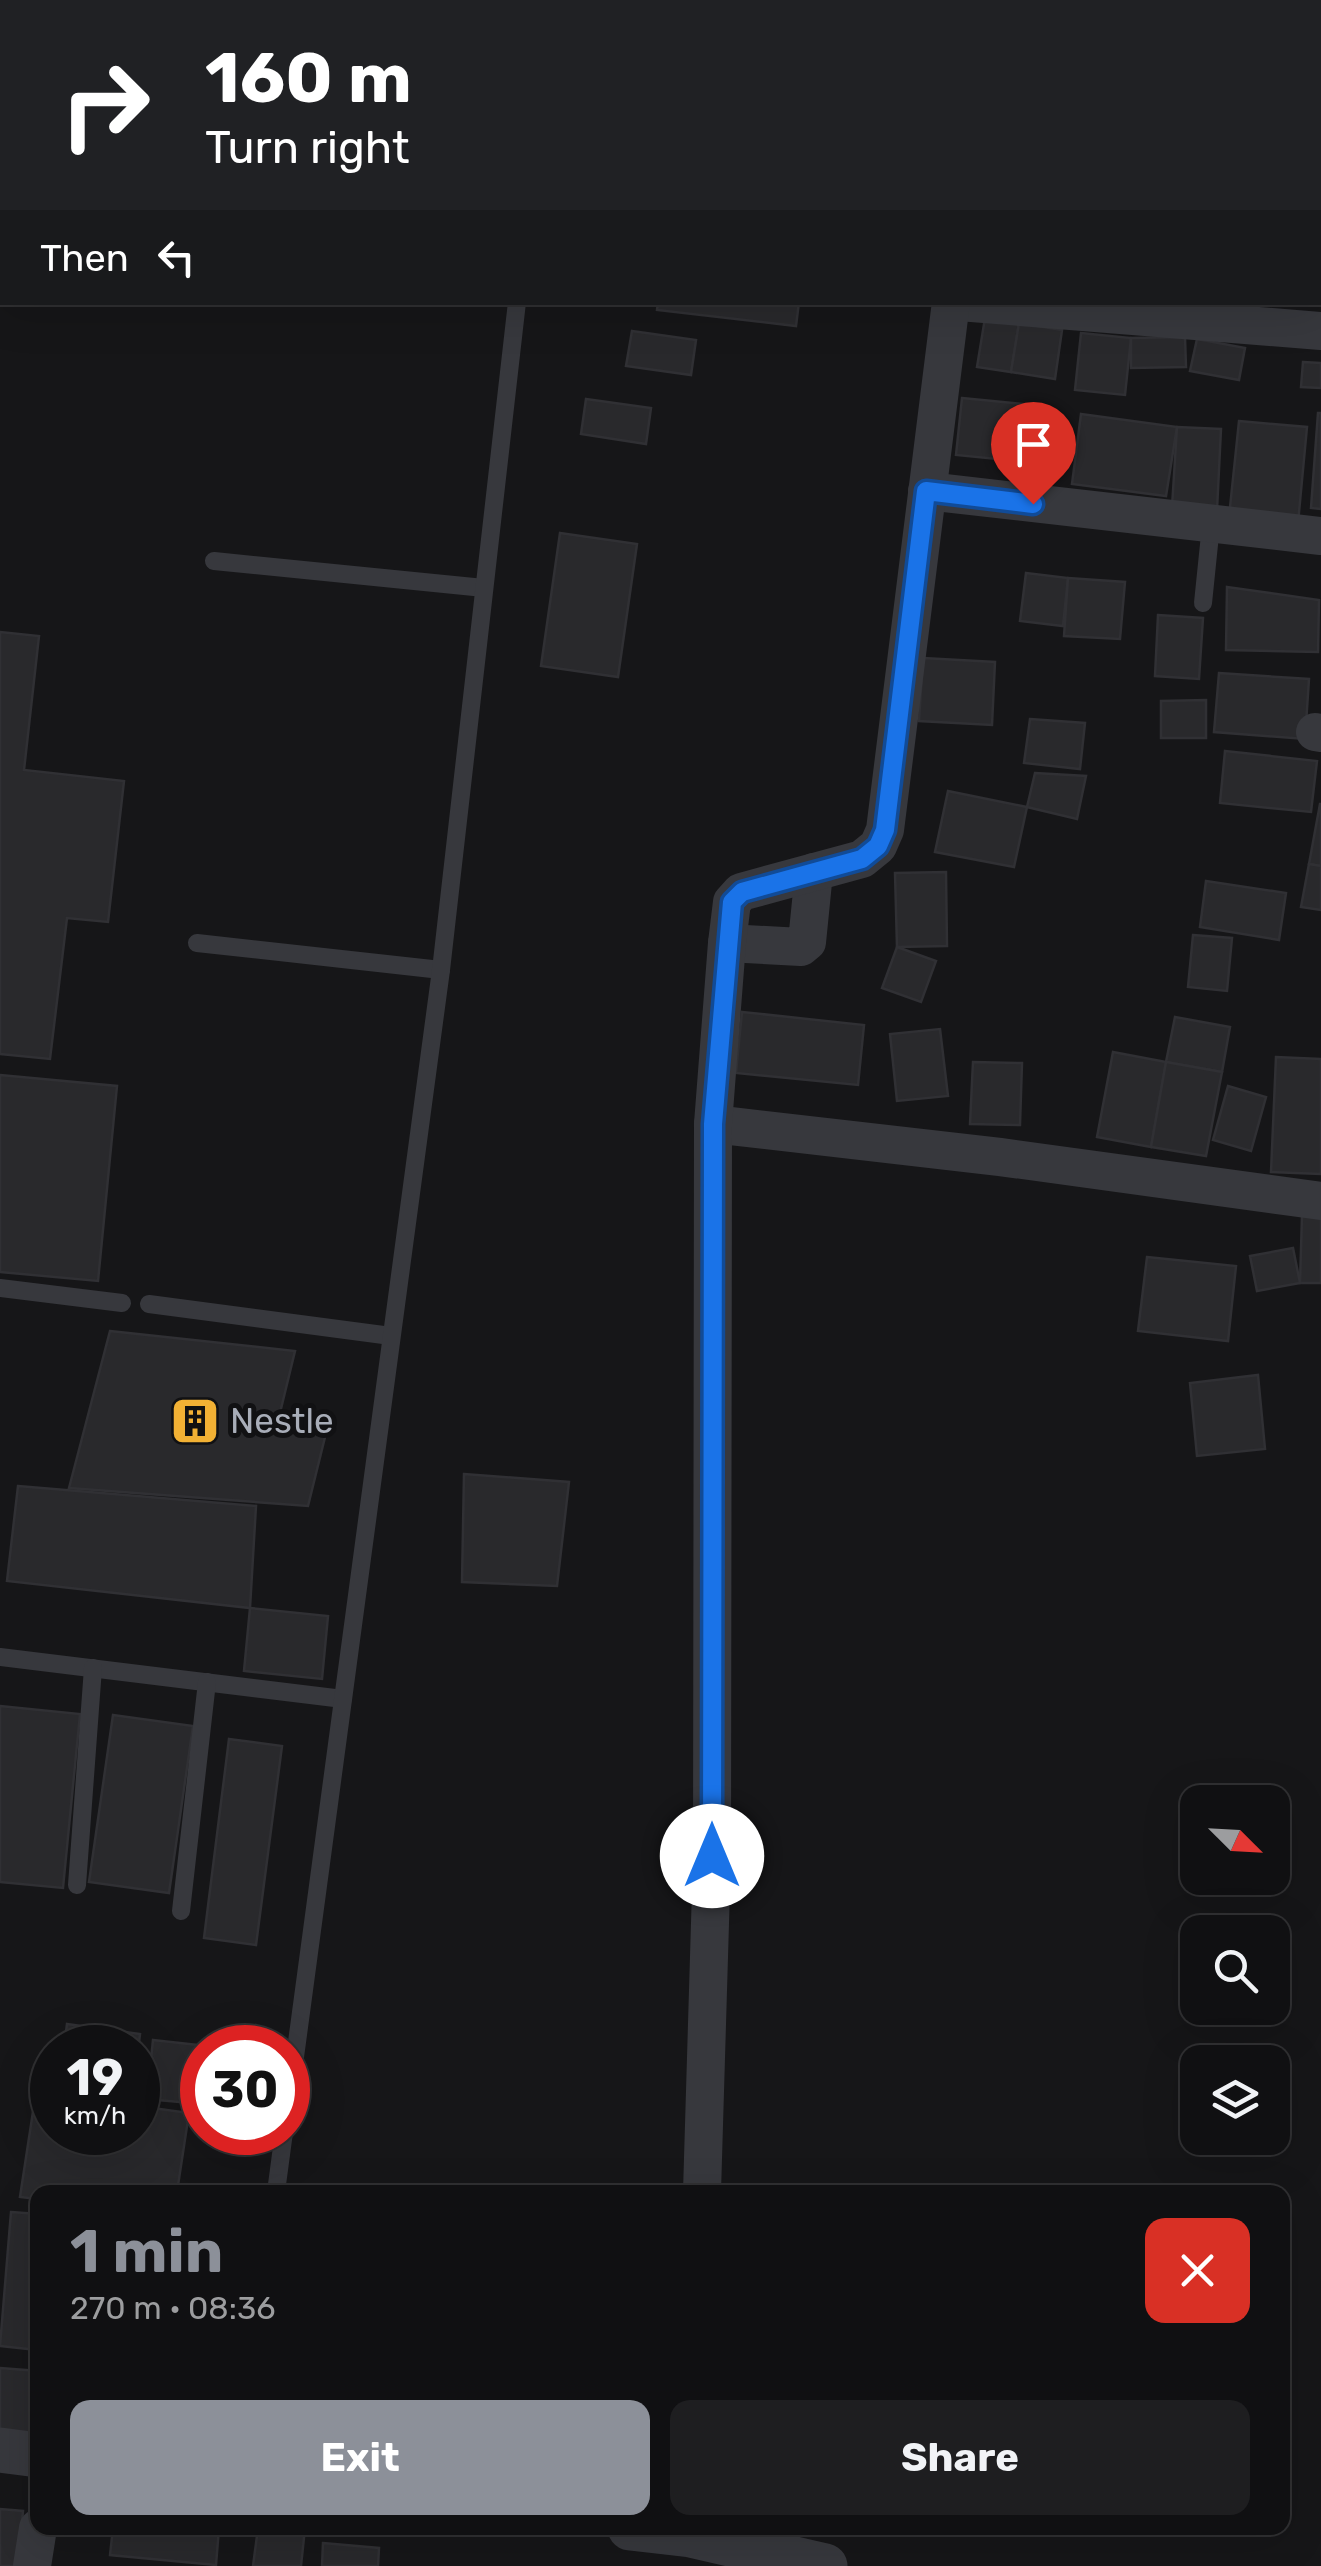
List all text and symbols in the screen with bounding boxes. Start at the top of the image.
text: 160 m [205,37,412,120]
icon: right [40,40,170,170]
text: Turn right [205,121,409,174]
icon: left [149,230,204,285]
text: Then [40,235,129,281]
pin [991,402,1076,505]
icon: arrive [1006,417,1061,472]
building icon: Nestle [169,1395,221,1447]
place label: Nestle [230,1400,334,1442]
north arrow [1180,1785,1290,1895]
map controls [1180,1785,1290,2155]
position arrow [660,1804,764,1908]
button: search [1180,1915,1290,2025]
speed limit sign: 30 [180,2025,310,2155]
button: layers [1180,2045,1290,2155]
text: 19 [67,2048,123,2108]
text: km/h [64,2101,126,2130]
text: 1 min [70,2216,223,2287]
button: close [1145,2218,1250,2323]
text: 270 m · 08:36 [70,2289,275,2327]
button: Exit [70,2400,650,2515]
button: Share [670,2400,1250,2515]

